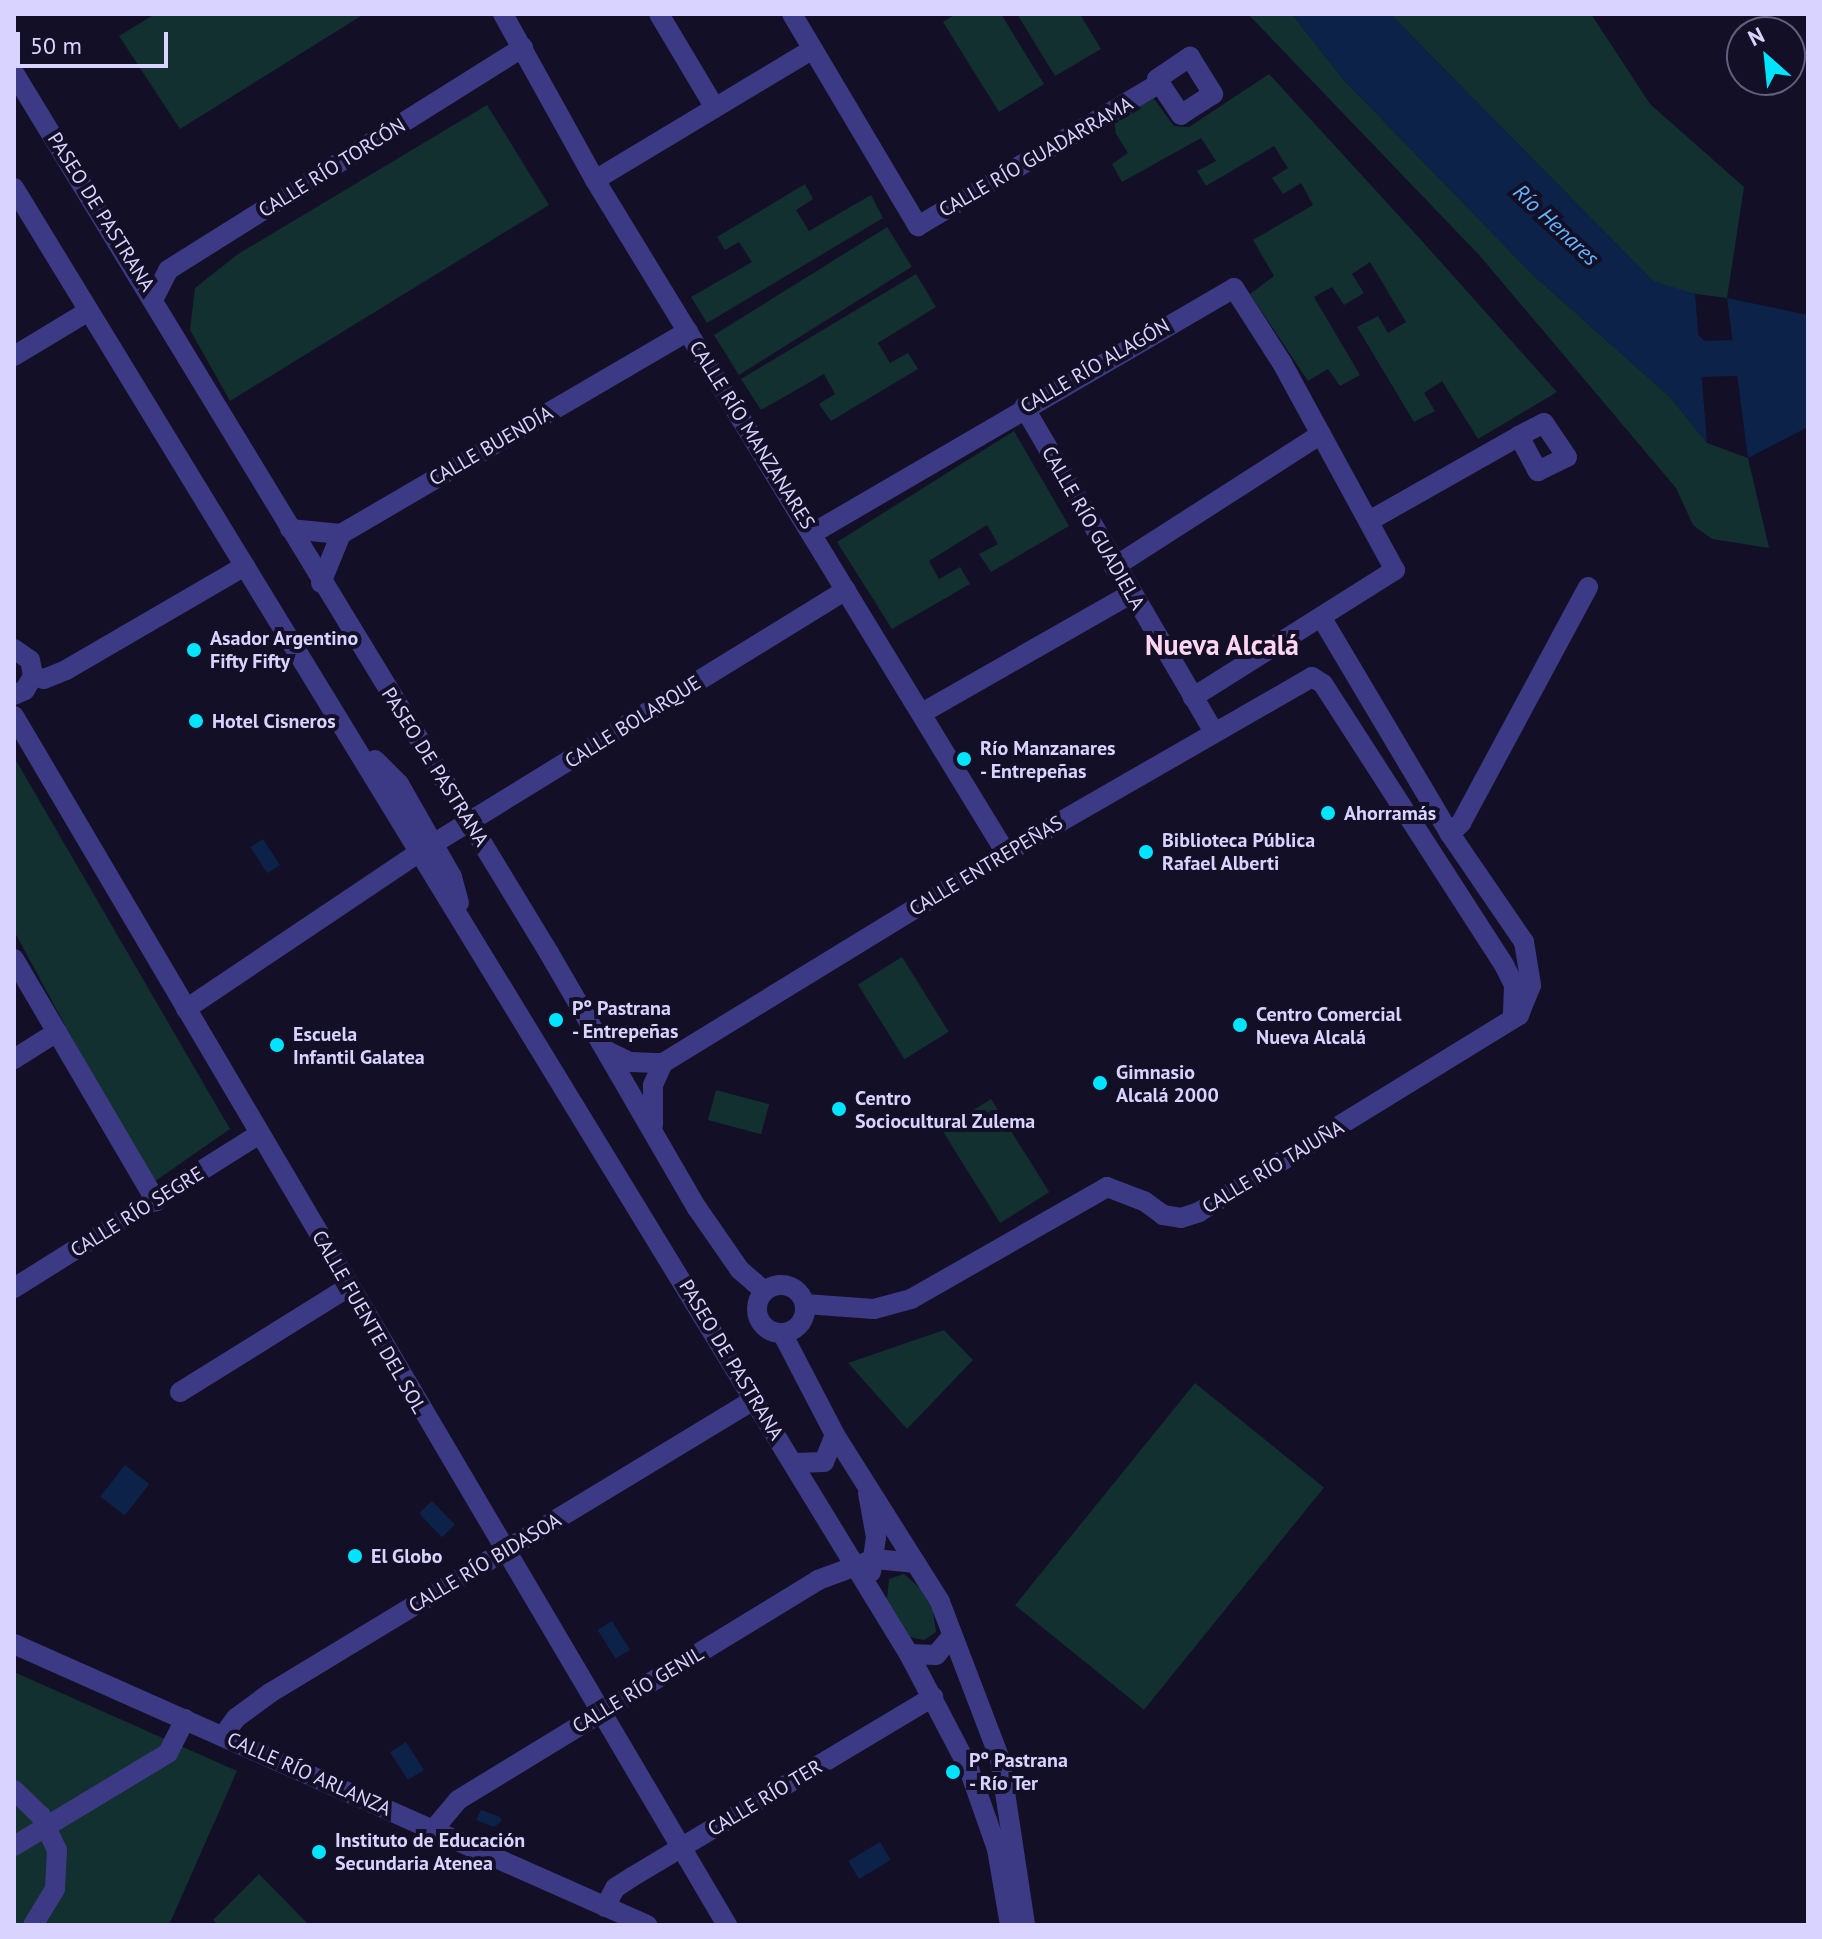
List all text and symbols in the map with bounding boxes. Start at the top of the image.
scale bar [20,16,172,66]
north arrow [1726,16,1806,96]
text: N [1743,21,1769,52]
text: 50 m [30,30,82,61]
street label: CALLE RÍO GUADARRAMA [935,92,1137,222]
street label: CALLE RÍO TORCÓN [254,113,410,223]
street label: PASEO DE PASTRANA [42,128,160,296]
water label: Río Henares [1508,179,1604,271]
street label: CALLE RÍO ALAGÓN [1016,313,1174,419]
street label: CALLE RÍO MANZANARES [684,336,820,534]
street label: CALLE BUENDÍA [425,401,557,491]
street label: CALLE RÍO GUADIELA [1036,442,1150,614]
place label: Asador Argentino Fifty Fifty [210,626,359,673]
district label: Nueva Alcalá [1145,628,1299,662]
marker: Asador Argentino Fifty Fifty [185,641,203,659]
street label: CALLE BOLARQUE [561,671,705,773]
street label: PASEO DE PASTRANA [376,683,494,851]
place label: Hotel Cisneros [212,709,336,733]
marker: Hotel Cisneros [187,712,205,730]
place label: Río Manzanares - Entrepeñas [980,736,1116,783]
marker: Río Manzanares - Entrepeñas [955,750,973,768]
place label: Ahorramás [1344,801,1436,825]
marker: Ahorramás [1319,804,1337,822]
street label: CALLE ENTREPEÑAS [905,811,1067,921]
place label: Biblioteca Pública Rafael Alberti [1162,828,1315,875]
marker: Biblioteca Pública Rafael Alberti [1137,843,1155,861]
place label: Pº Pastrana - Entrepeñas [572,996,680,1043]
place label: Centro Comercial Nueva Alcalá [1256,1002,1402,1049]
marker: Pº Pastrana - Entrepeñas [547,1011,565,1029]
marker: Centro Comercial Nueva Alcalá [1231,1016,1249,1034]
place label: Escuela Infantil Galatea [293,1022,425,1069]
marker: Escuela Infantil Galatea [268,1036,286,1054]
place label: Gimnasio Alcalá 2000 [1116,1060,1219,1107]
marker: Gimnasio Alcalá 2000 [1091,1074,1109,1092]
place label: Centro Sociocultural Zulema [855,1086,1035,1133]
marker: Centro Sociocultural Zulema [830,1100,848,1118]
street label: CALLE RÍO TAJUÑA [1198,1115,1348,1219]
street label: CALLE RÍO SEGRE [66,1161,208,1263]
street label: CALLE FUENTE DEL SOL [307,1226,431,1418]
street label: PASEO DE PASTRANA [674,1276,788,1444]
street label: CALLE RÍO BIDASOA [405,1508,565,1618]
place label: El Globo [371,1544,443,1568]
marker: El Globo [346,1547,364,1565]
street label: CALLE RÍO GENIL [568,1641,708,1739]
street label: CALLE RÍO ARLANZA [223,1727,395,1821]
place label: Pº Pastrana - Río Ter [969,1748,1068,1795]
street label: CALLE RÍO TER [703,1754,827,1842]
marker: Pº Pastrana - Río Ter [944,1763,962,1781]
place label: Instituto de Educación Secundaria Atenea [335,1828,525,1875]
marker: Instituto de Educación Secundaria Atenea [310,1843,328,1861]

